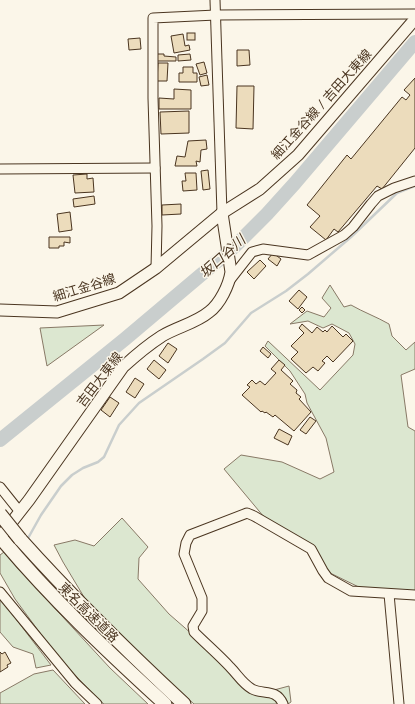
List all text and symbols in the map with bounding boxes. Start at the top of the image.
street label: 細江金谷線 / 吉田大東線 [267,46,375,162]
water label: 坂口谷川 [196,230,250,281]
street label: 細江金谷線 [51,270,117,304]
street label: 吉田大東線 [73,348,125,410]
street label: 東名高速道路 [56,579,122,645]

